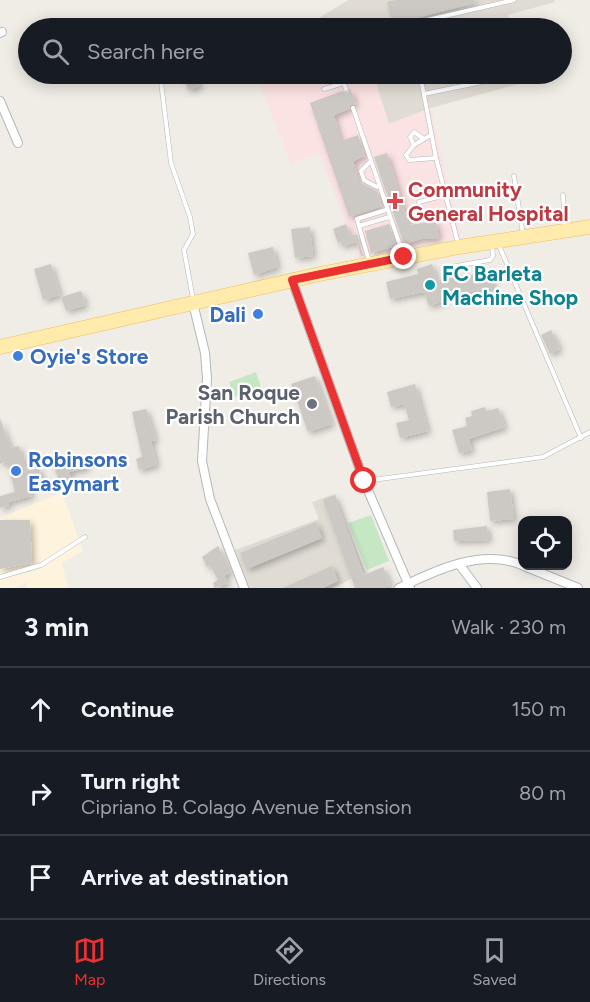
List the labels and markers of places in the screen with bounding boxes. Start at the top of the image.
place label: Community General Hospital [408,177,569,226]
marker: Community General Hospital [386,192,404,210]
place label: FC Barleta Machine Shop [442,261,578,310]
marker: FC Barleta Machine Shop [423,278,437,292]
place label: Dali [209,302,246,327]
marker: Dali [251,307,265,321]
place label: Oyie's Store [30,344,149,369]
marker: Oyie's Store [11,349,25,363]
place label: San Roque Parish Church [166,380,300,429]
marker: San Roque Parish Church [305,397,319,411]
place label: Robinsons Easymart [28,447,128,496]
marker: Robinsons Easymart [9,464,23,478]

